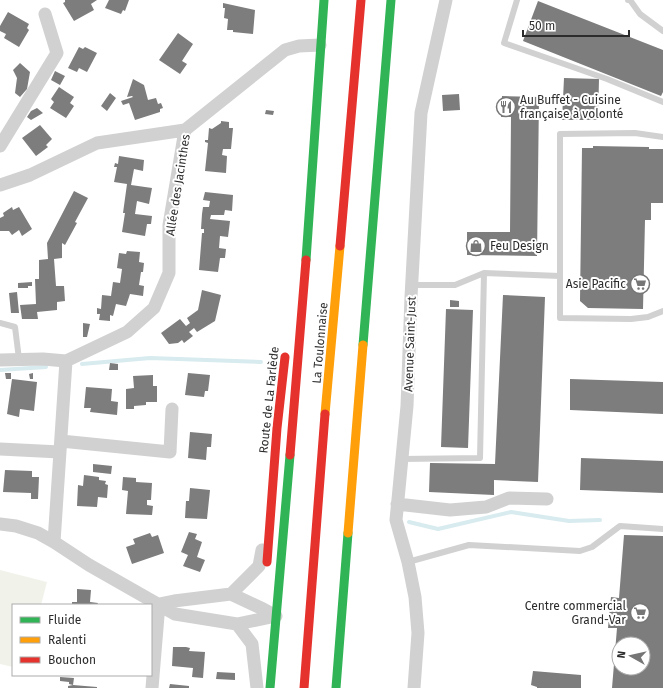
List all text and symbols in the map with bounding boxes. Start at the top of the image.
scale bar [523,12,629,38]
text: 50 m [529,19,555,33]
place label: Au Buffet - Cuisine française à volonté [520,93,623,121]
restaurant icon: Au Buffet - Cuisine française à volonté [495,96,517,118]
street label: Allée des Jacinthes [163,133,193,237]
shop icon: Feu Design [465,235,487,257]
place label: Feu Design [490,239,549,253]
supermarket icon: Asie Pacific [629,273,651,295]
place label: Asie Pacific [566,277,626,291]
street label: Avenue Saint-Just [401,295,419,392]
street label: La Toulonnaise [309,302,331,384]
street label: Route de La Farlède [256,346,282,454]
place label: Centre commercial Grand-Var [525,599,626,627]
supermarket icon: Centre commercial Grand-Var [629,602,651,624]
legend [12,604,152,676]
text: Fluide [48,613,81,627]
text: Ralenti [48,633,86,647]
north arrow [611,636,651,676]
text: N [615,650,629,659]
text: Bouchon [48,653,96,667]

